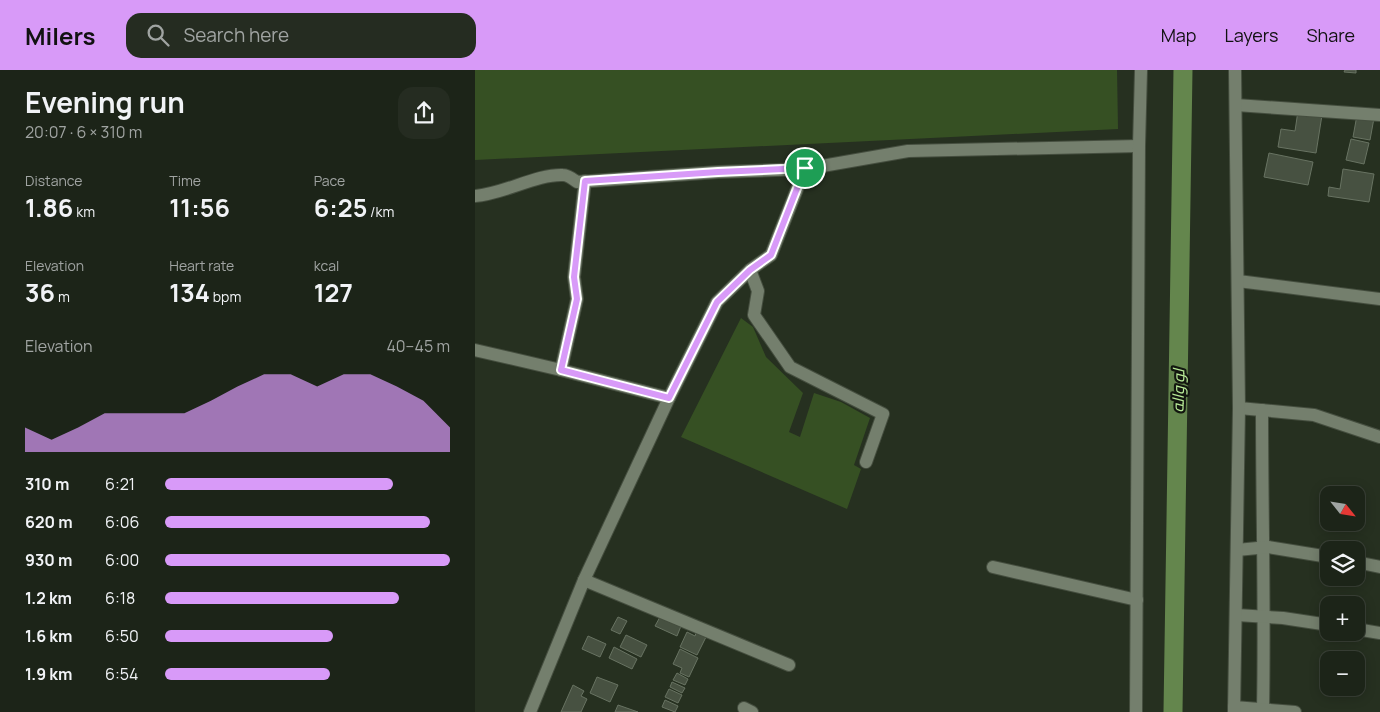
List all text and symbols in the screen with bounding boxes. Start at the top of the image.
search box [126,13,476,58]
text: Milers [25,19,96,52]
icon: search [144,21,172,49]
text: Search here [184,22,289,48]
text: Map [1161,23,1196,47]
text: Layers [1224,23,1278,47]
text: Share [1306,23,1355,47]
text: Evening run [25,83,185,121]
button: share [398,87,450,139]
text: 20:07 · 6 × 310 m [25,121,142,143]
pin [784,147,826,189]
icon: arrive [791,154,819,182]
text: Distance [25,171,82,190]
text: Time [169,171,201,190]
text: Pace [314,171,345,190]
text: 1.86 [25,190,73,225]
text: 11:56 [169,190,230,225]
text: 6:25 [314,190,367,225]
text: km [73,202,95,221]
text: /km [367,202,394,221]
text: Elevation [25,256,84,275]
text: Heart rate [169,256,234,275]
text: kcal [314,256,339,275]
text: 36 [25,275,55,310]
text: 134 [169,275,210,310]
text: 127 [314,275,353,310]
text: m [55,287,70,306]
text: bpm [210,287,241,306]
text: Elevation [25,335,93,357]
text: 40–45 m [386,335,450,357]
water label: لو واله [1167,366,1189,413]
text: 310 m [25,473,69,495]
text: 6:21 [105,473,135,495]
north arrow [1320,486,1365,531]
map controls [1320,486,1365,696]
text: 620 m [25,511,73,533]
text: 6:06 [105,511,139,533]
button: layers [1320,541,1365,586]
text: 930 m [25,549,72,571]
text: 6:00 [105,549,139,571]
text: 1.2 km [25,587,72,609]
text: 6:18 [105,587,135,609]
button: + [1320,596,1365,641]
text: 1.6 km [25,625,72,647]
text: 6:50 [105,625,139,647]
button: − [1320,651,1365,696]
text: 1.9 km [25,663,72,685]
text: 6:54 [105,663,138,685]

